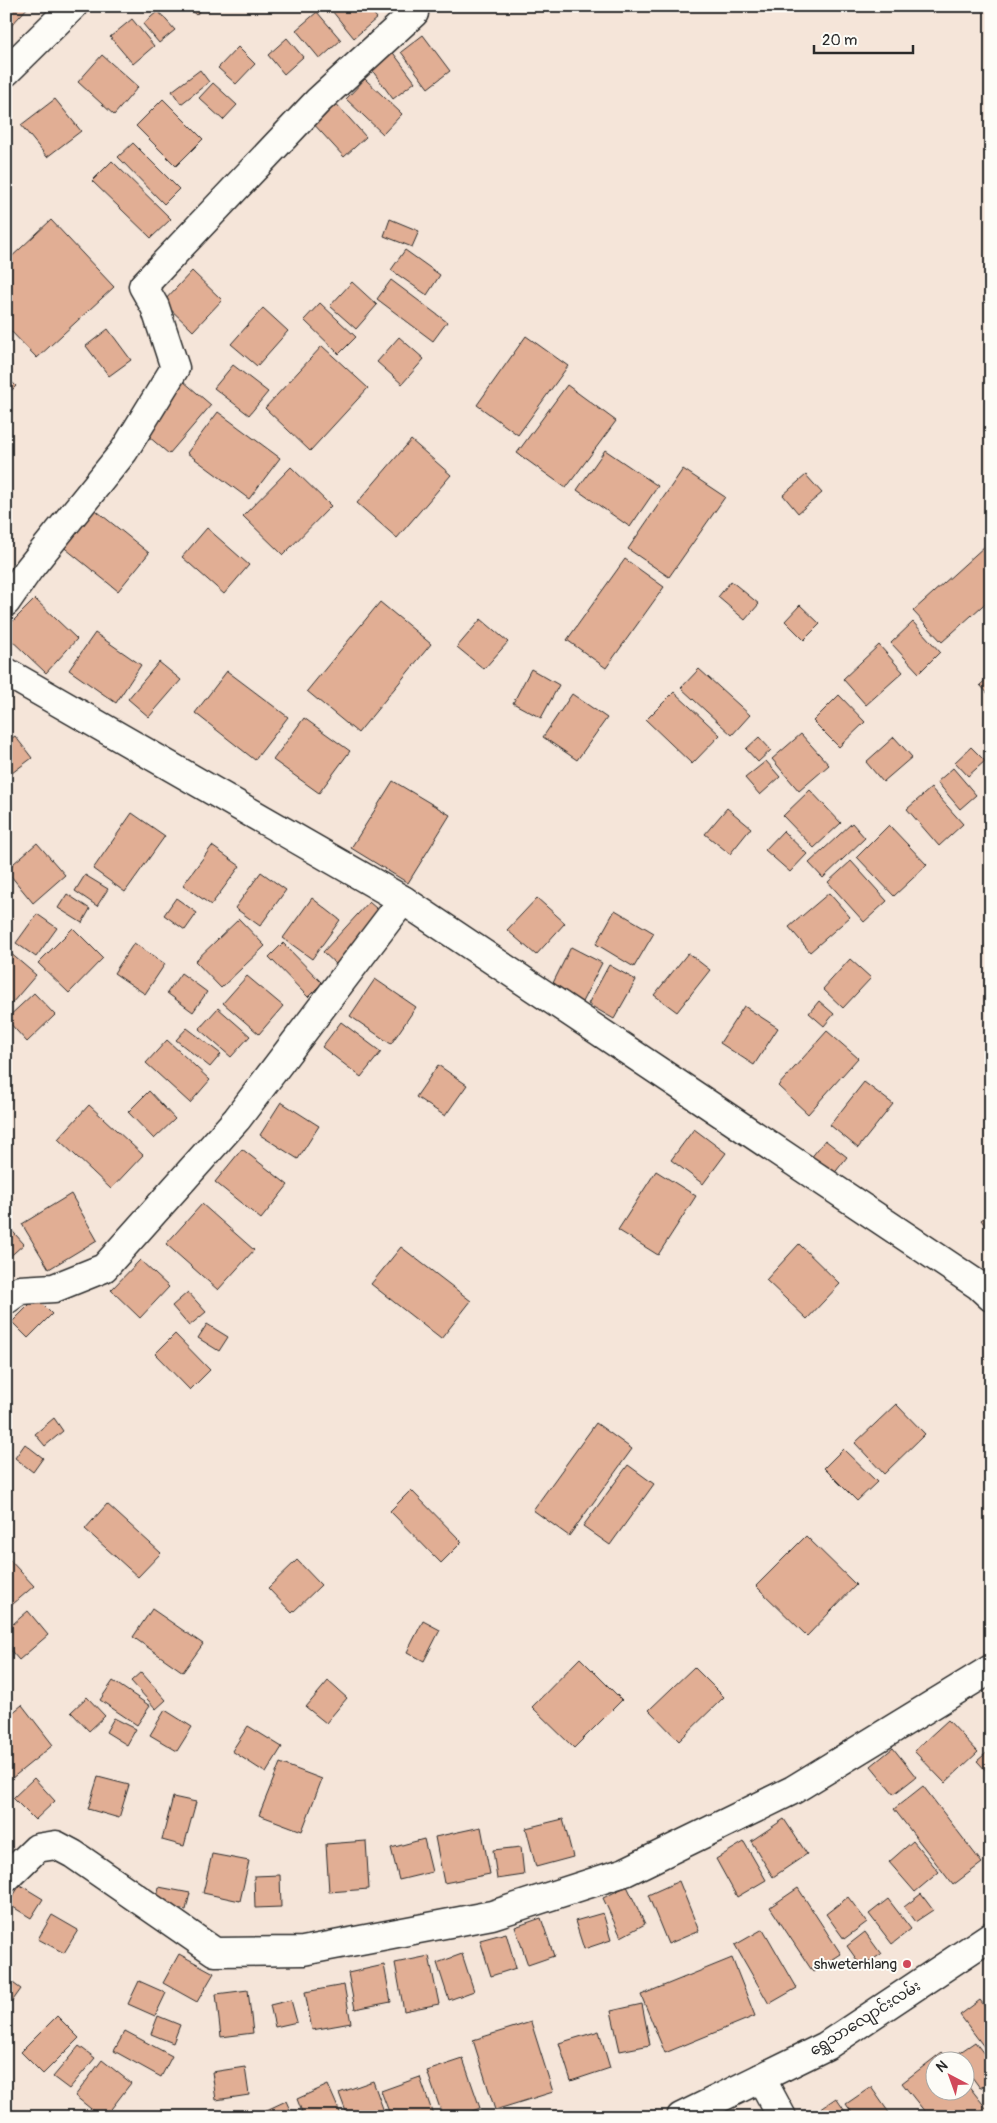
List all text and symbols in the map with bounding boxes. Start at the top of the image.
scale bar [814,22,913,54]
text: 20 m [822,31,857,50]
place label: shweterhlang [814,1955,897,1974]
marker: shweterhlang [901,1958,913,1970]
street label: ရွှေသာလျောင်းလမ်း [806,1976,925,2062]
north arrow [924,2050,974,2100]
text: N [933,2057,951,2076]

